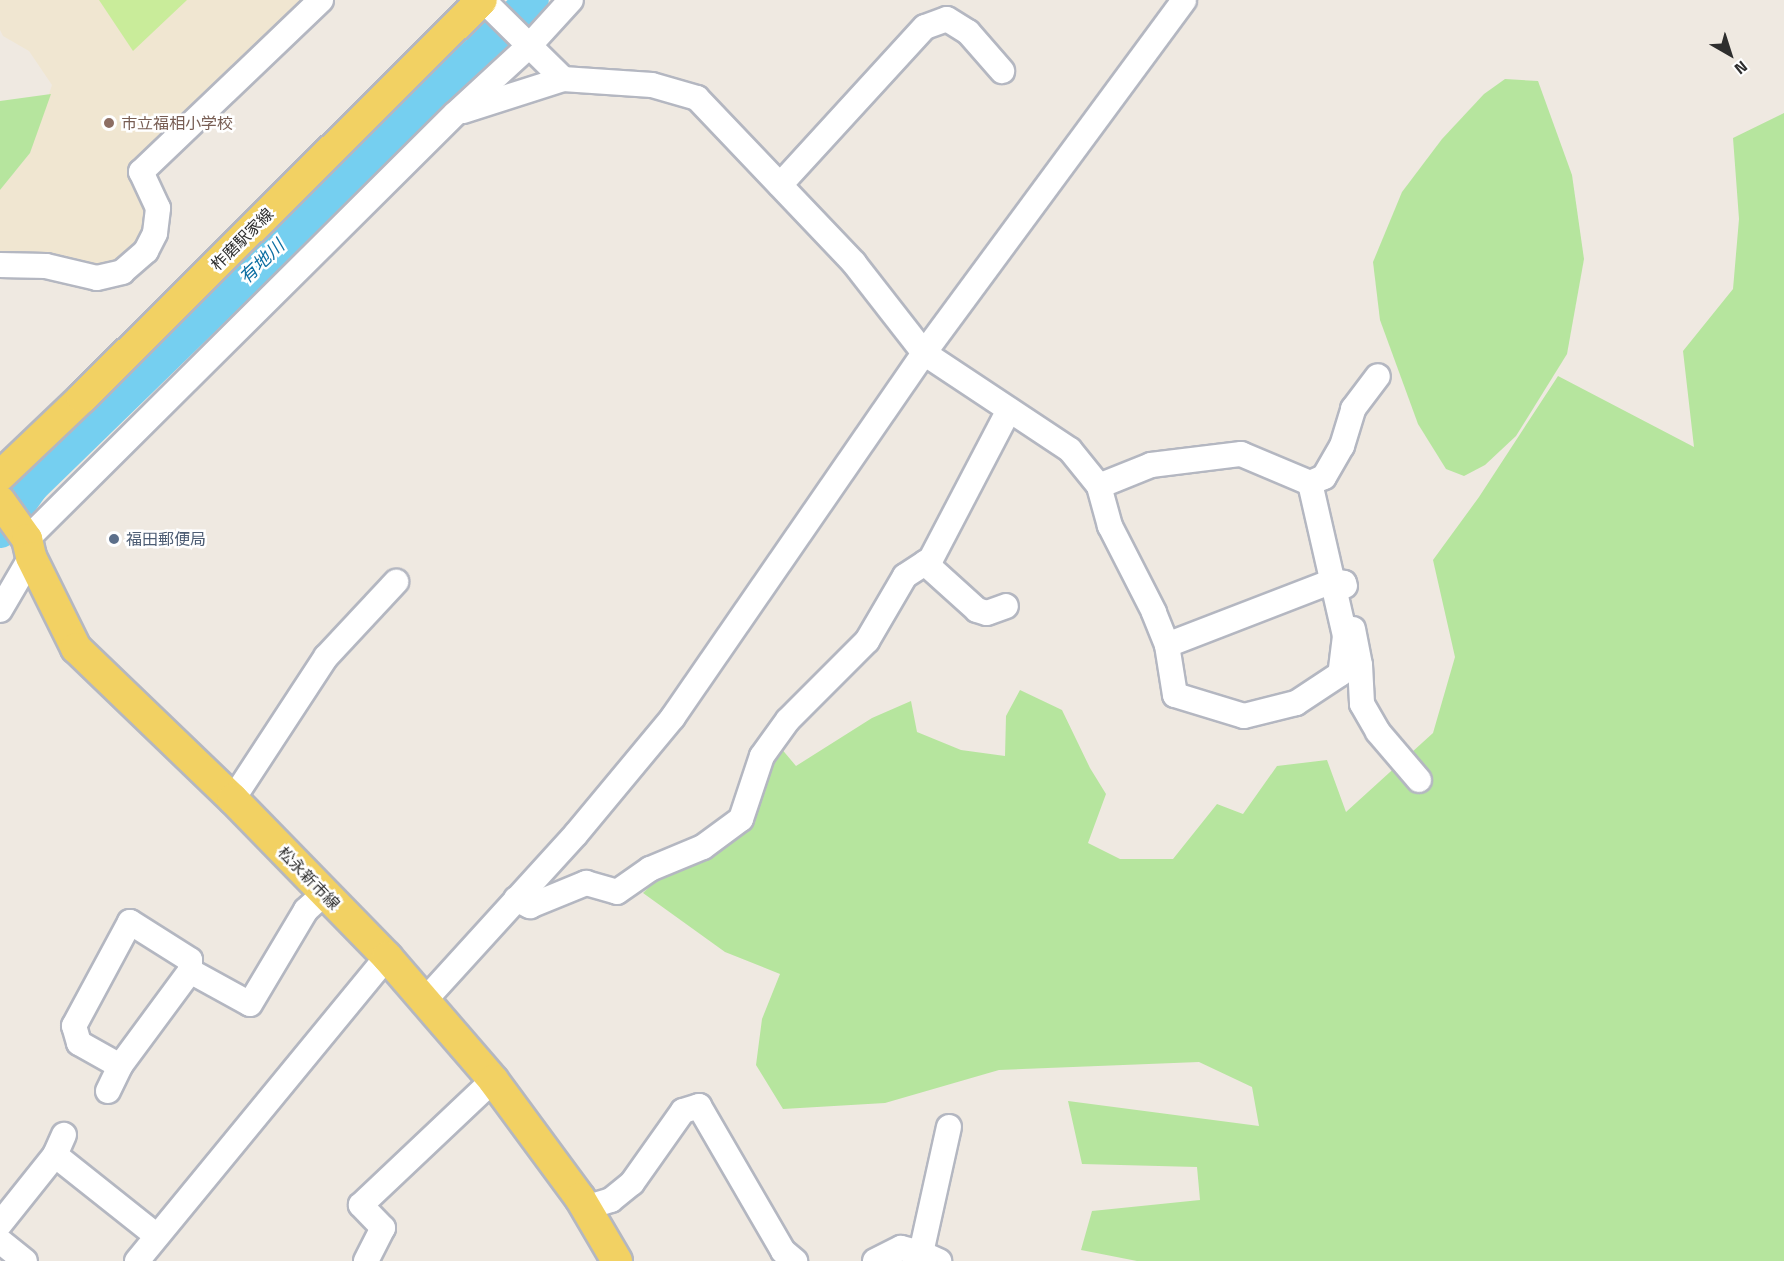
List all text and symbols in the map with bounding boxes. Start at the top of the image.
north arrow [1700,24,1760,84]
text: N [1729,55,1753,81]
place label: 市立福相小学校 [121,113,233,133]
marker: 市立福相小学校 [102,116,116,130]
street label: 柞磨駅家線 [207,204,277,274]
water label: 有地川 [235,235,289,289]
place label: 福田郵便局 [126,529,206,549]
marker: 福田郵便局 [107,532,121,546]
street label: 松永新市線 [274,843,344,913]

